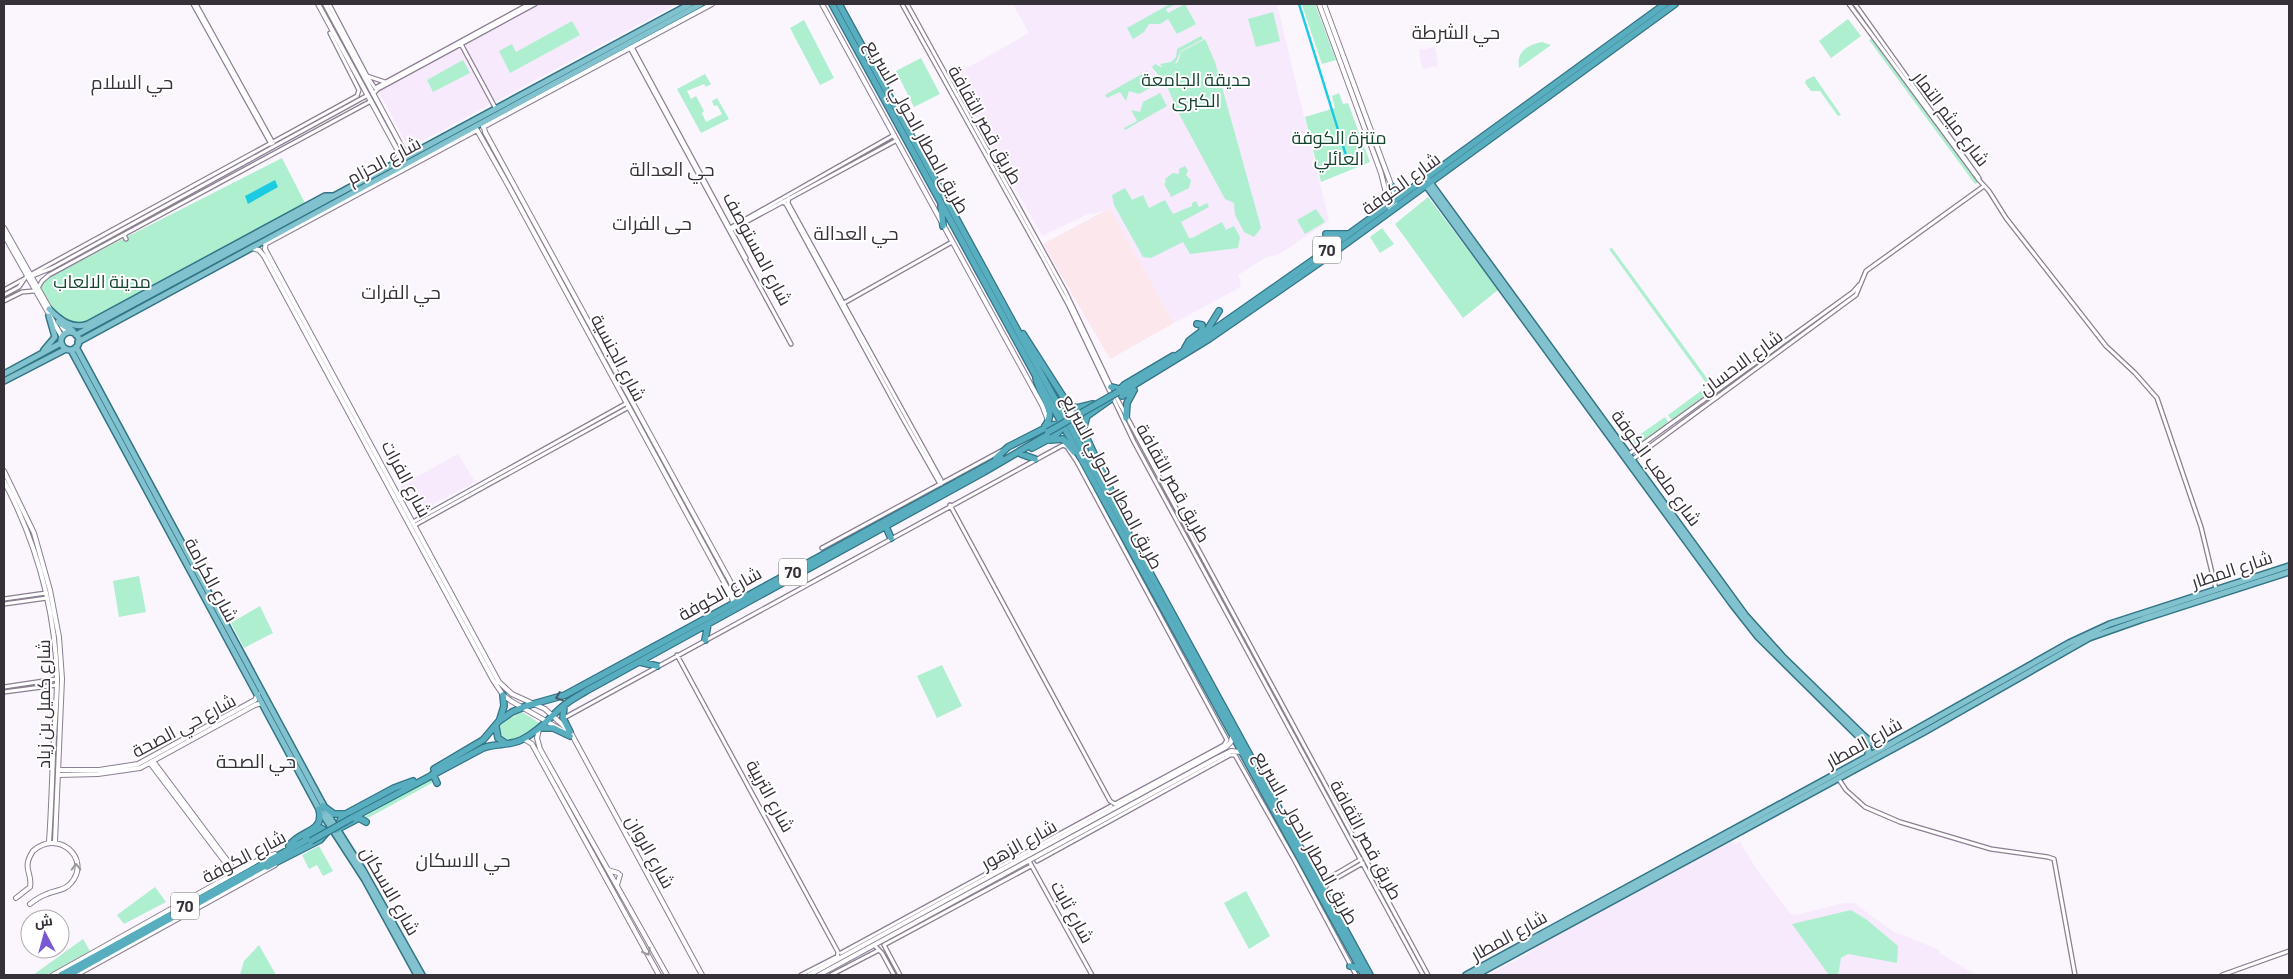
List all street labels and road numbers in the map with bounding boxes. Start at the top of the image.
street label: طريق المطار الحولي السريع [858,36,975,219]
street label: طريق قصر الثقافة [942,61,1028,189]
street label: شارع ميثم التمار [1907,66,1995,171]
street label: شارع الحزام [343,131,425,191]
street label: شارع الكوفة [1357,147,1445,221]
street label: شارع المستوصف [717,188,797,310]
road number: 70 [1313,236,1341,264]
street label: شارع الجنسية [585,310,651,406]
street label: شارع الاحسان [1694,325,1788,401]
street label: طريق المطار الحولي السريع [1054,390,1168,575]
street label: شارع ملعب الكوفة [1606,405,1706,531]
street label: طريق قصر الثقافة [1130,419,1216,547]
street label: شارع الفرات [376,436,436,522]
street label: شارع الكرامة [179,534,243,626]
street label: شارع المطار [2187,546,2276,595]
road number: 70 [779,558,807,586]
street label: شارع الكوفة [674,561,766,627]
street label: شارع كميل بن زياد [32,639,56,769]
street label: شارع حي الصحة [128,689,241,765]
street label: شارع المطار [1821,712,1907,774]
street label: طريق المطار الحولي السريع [1247,747,1364,930]
street label: شارع التربية [740,755,800,837]
street label: طريق قصر الثقافة [1324,776,1408,904]
street label: شارع الروان [620,811,680,893]
street label: شارع الزهور [976,814,1061,876]
street label: شارع الكوفة [198,825,290,889]
street label: شارع الاسكان [355,842,425,940]
street label: شارع ثابت [1045,876,1099,948]
road number: 70 [171,892,199,919]
street label: شارع المطار [1466,905,1552,967]

